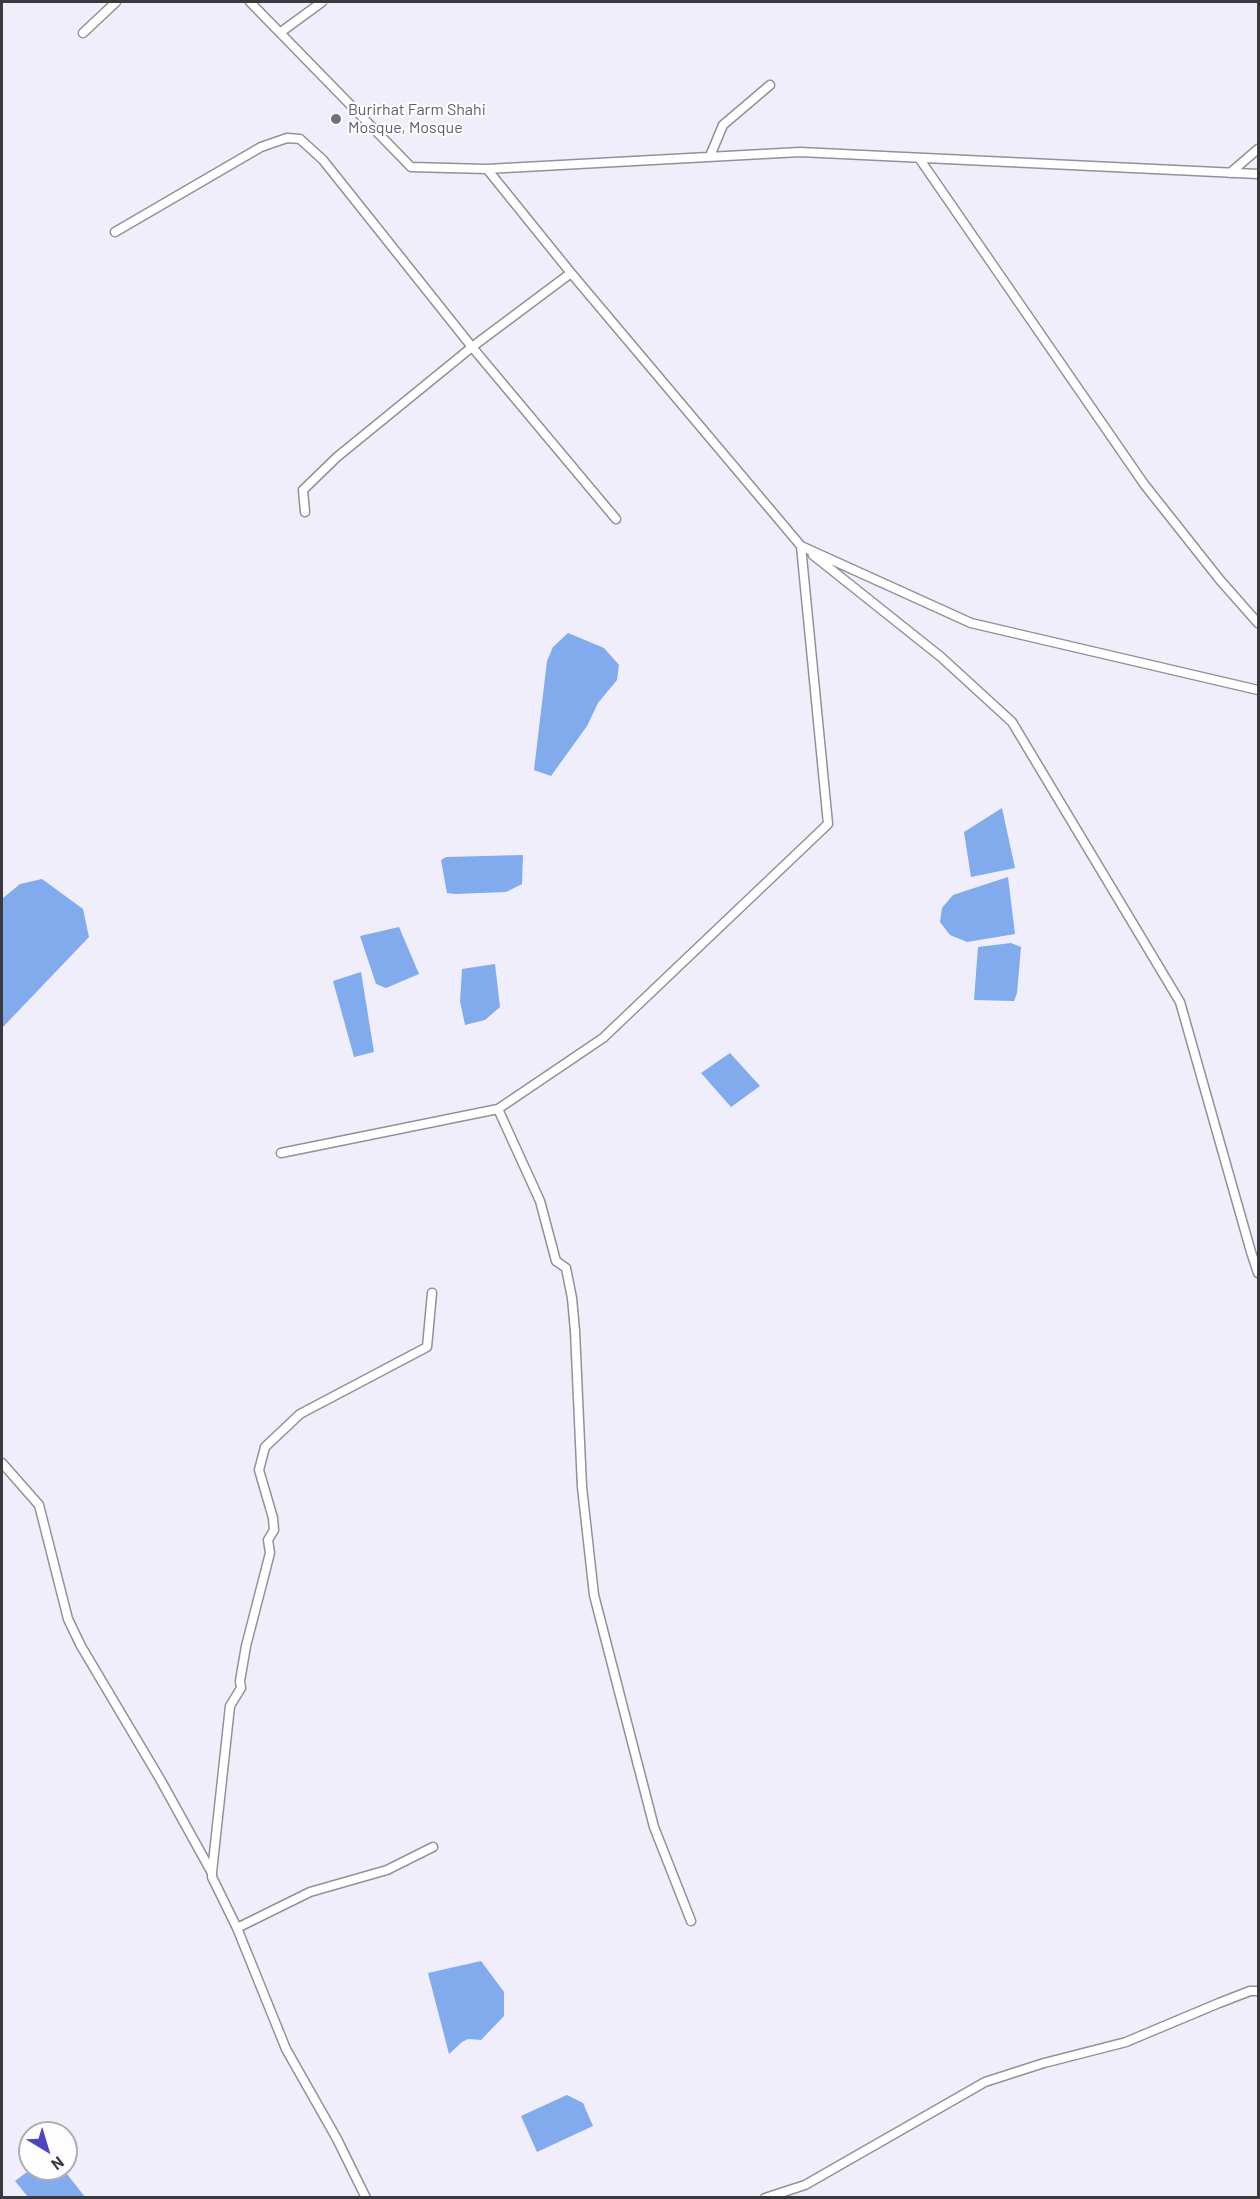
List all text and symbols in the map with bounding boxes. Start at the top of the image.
place label: Burirhat Farm Shahi Mosque, Mosque [348,100,486,138]
marker: Burirhat Farm Shahi Mosque, Mosque [329,112,343,126]
north arrow [18,2121,78,2181]
text: N [48,2153,68,2175]

